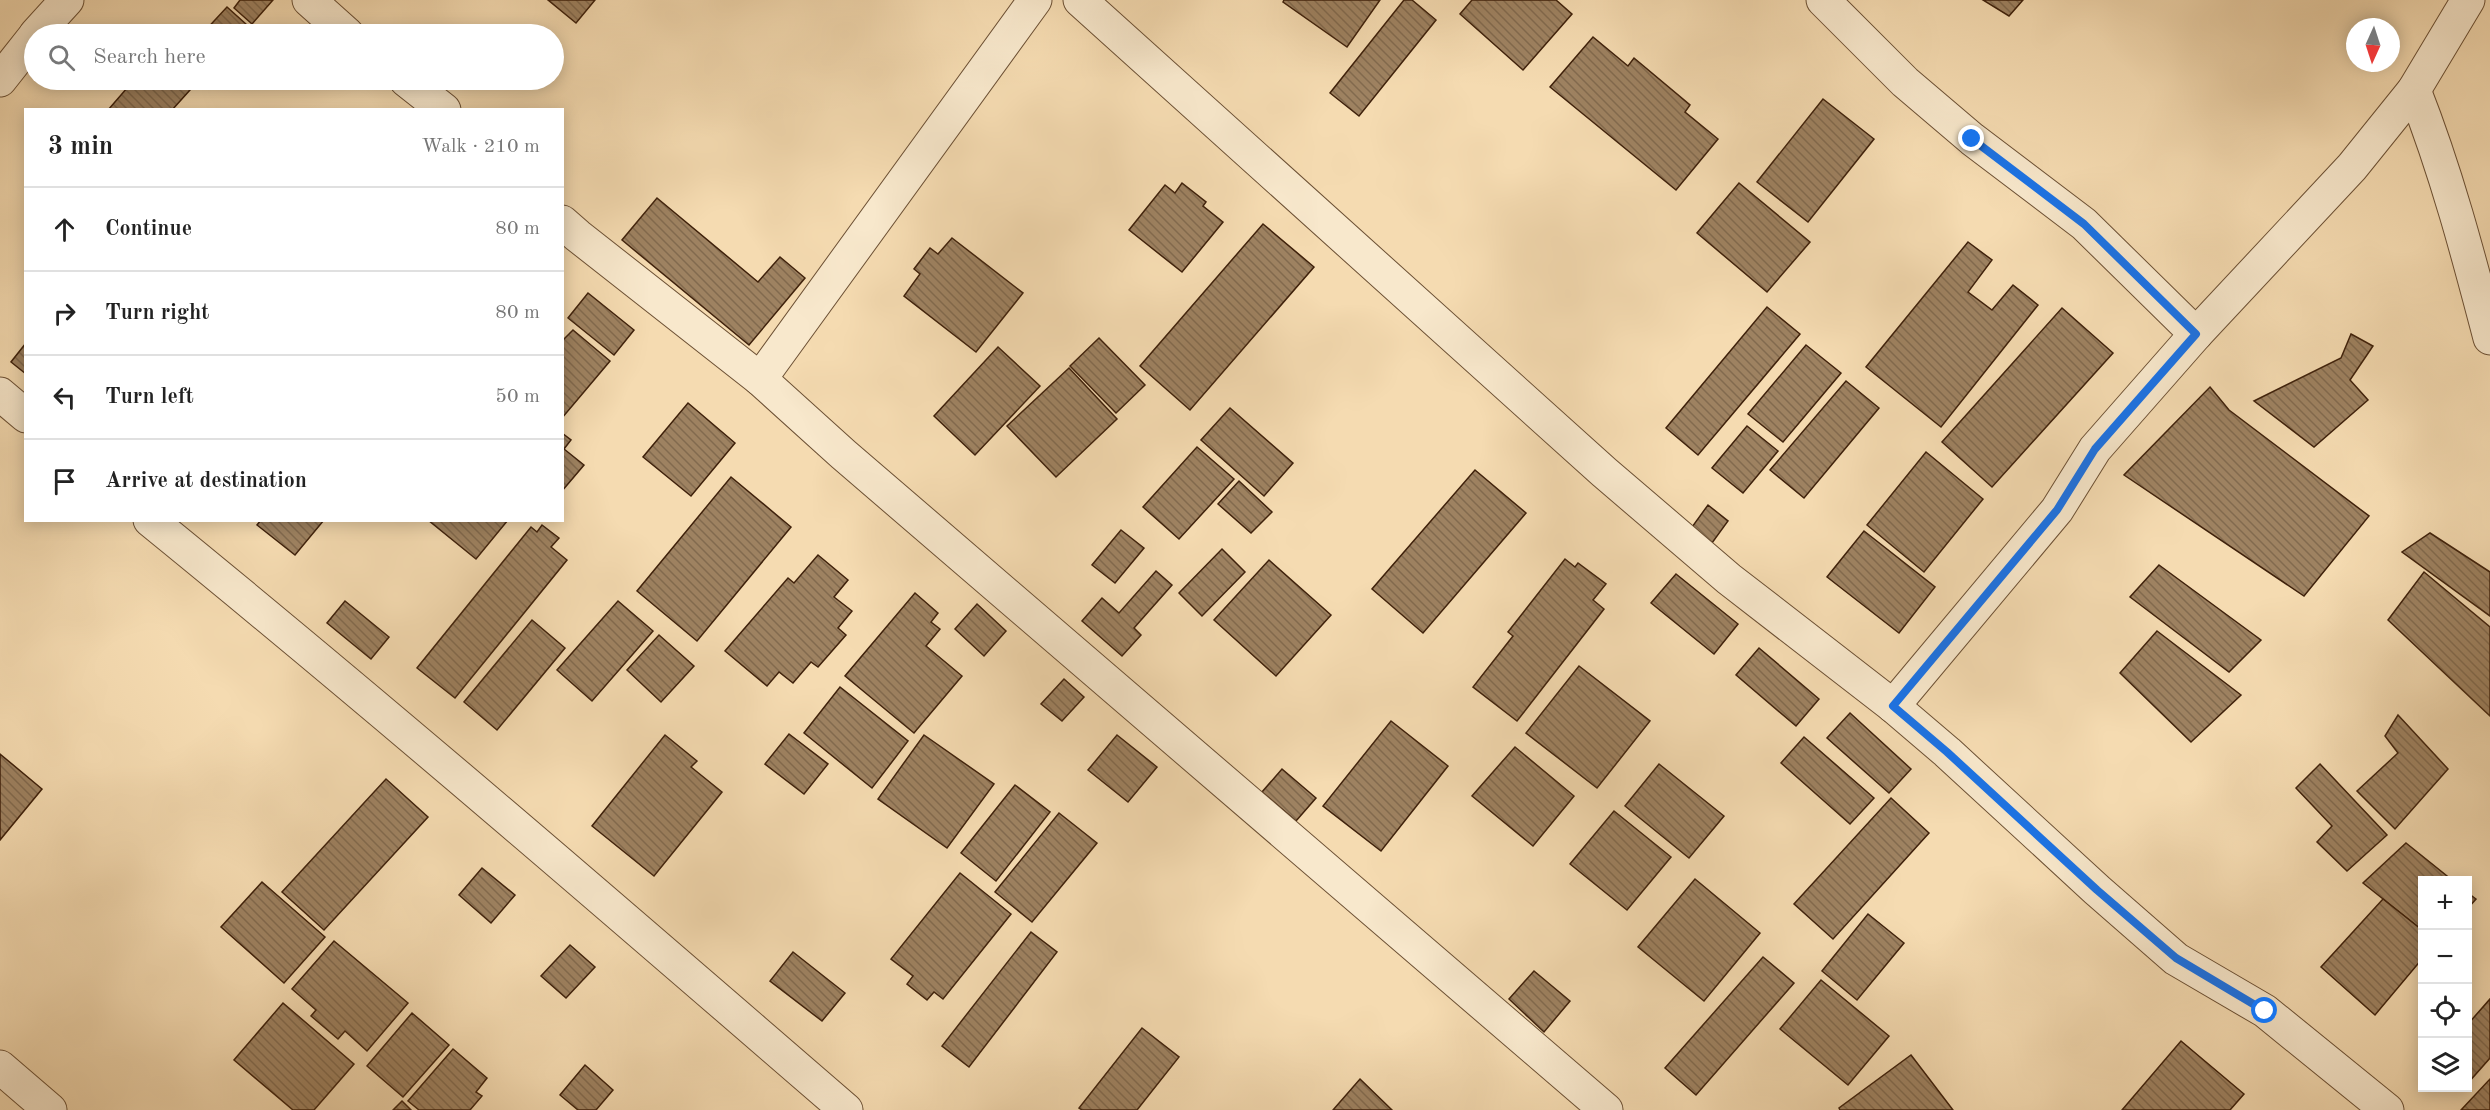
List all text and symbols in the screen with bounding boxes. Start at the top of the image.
north arrow [2346,18,2400,72]
search box [24,24,564,90]
icon: search [45,41,78,74]
text: Search here [93,46,206,68]
route end [1958,125,1984,151]
text: 3 min [48,134,113,160]
text: Walk · 210 m [421,137,540,157]
icon: ahead [48,213,81,246]
text: Continue [105,218,192,240]
text: 80 m [495,219,540,239]
icon: right [48,297,81,330]
text: Turn right [105,302,209,324]
text: 80 m [495,303,540,323]
icon: left [48,381,81,414]
text: Turn left [105,386,194,408]
text: 50 m [495,387,540,407]
icon: arrive [48,465,81,498]
text: Arrive at destination [105,470,307,492]
map controls [2418,876,2472,1092]
button: + [2418,876,2472,930]
button: − [2418,930,2472,984]
button: locate [2418,984,2472,1038]
route start [2251,997,2277,1023]
button: layers [2418,1038,2472,1092]

